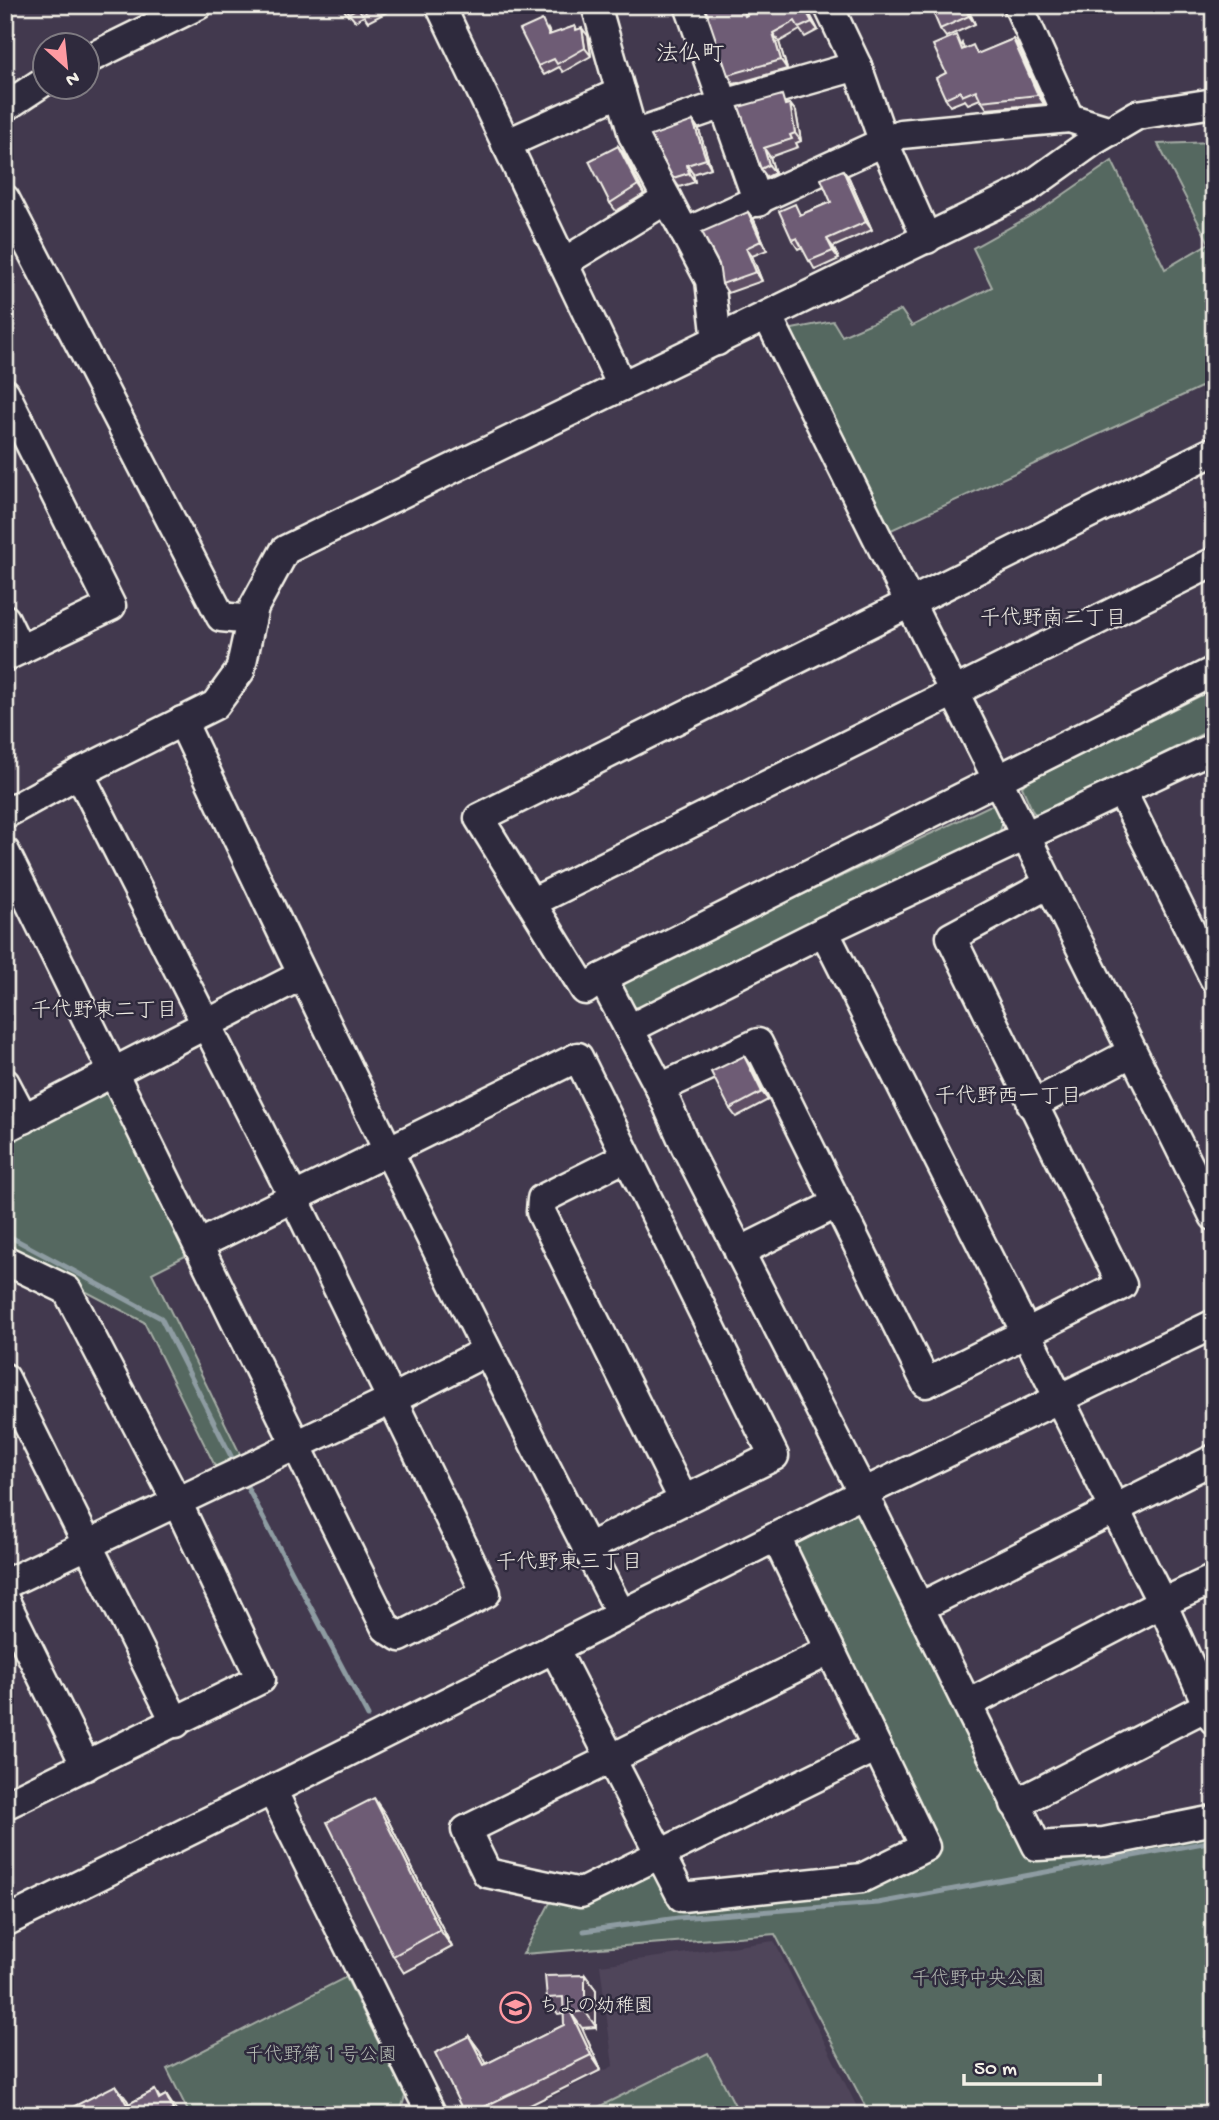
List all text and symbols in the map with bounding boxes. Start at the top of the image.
north arrow [32,32,102,102]
district label: 法仏町 [656,41,725,69]
text: N [61,65,83,91]
district label: 千代野南二丁目 [980,606,1127,633]
district label: 千代野東二丁目 [31,998,178,1025]
district label: 千代野西一丁目 [935,1084,1082,1111]
district label: 千代野東三丁目 [496,1550,643,1577]
park label: 千代野中央公園 [911,1968,1045,1992]
school or university icon: ちよの幼稚園 [499,1990,533,2024]
place label: ちよの幼稚園 [539,1995,653,2019]
scale bar [964,2043,1100,2087]
park label: 千代野第１号公園 [245,2044,397,2068]
text: 50 m [974,2058,1017,2083]

